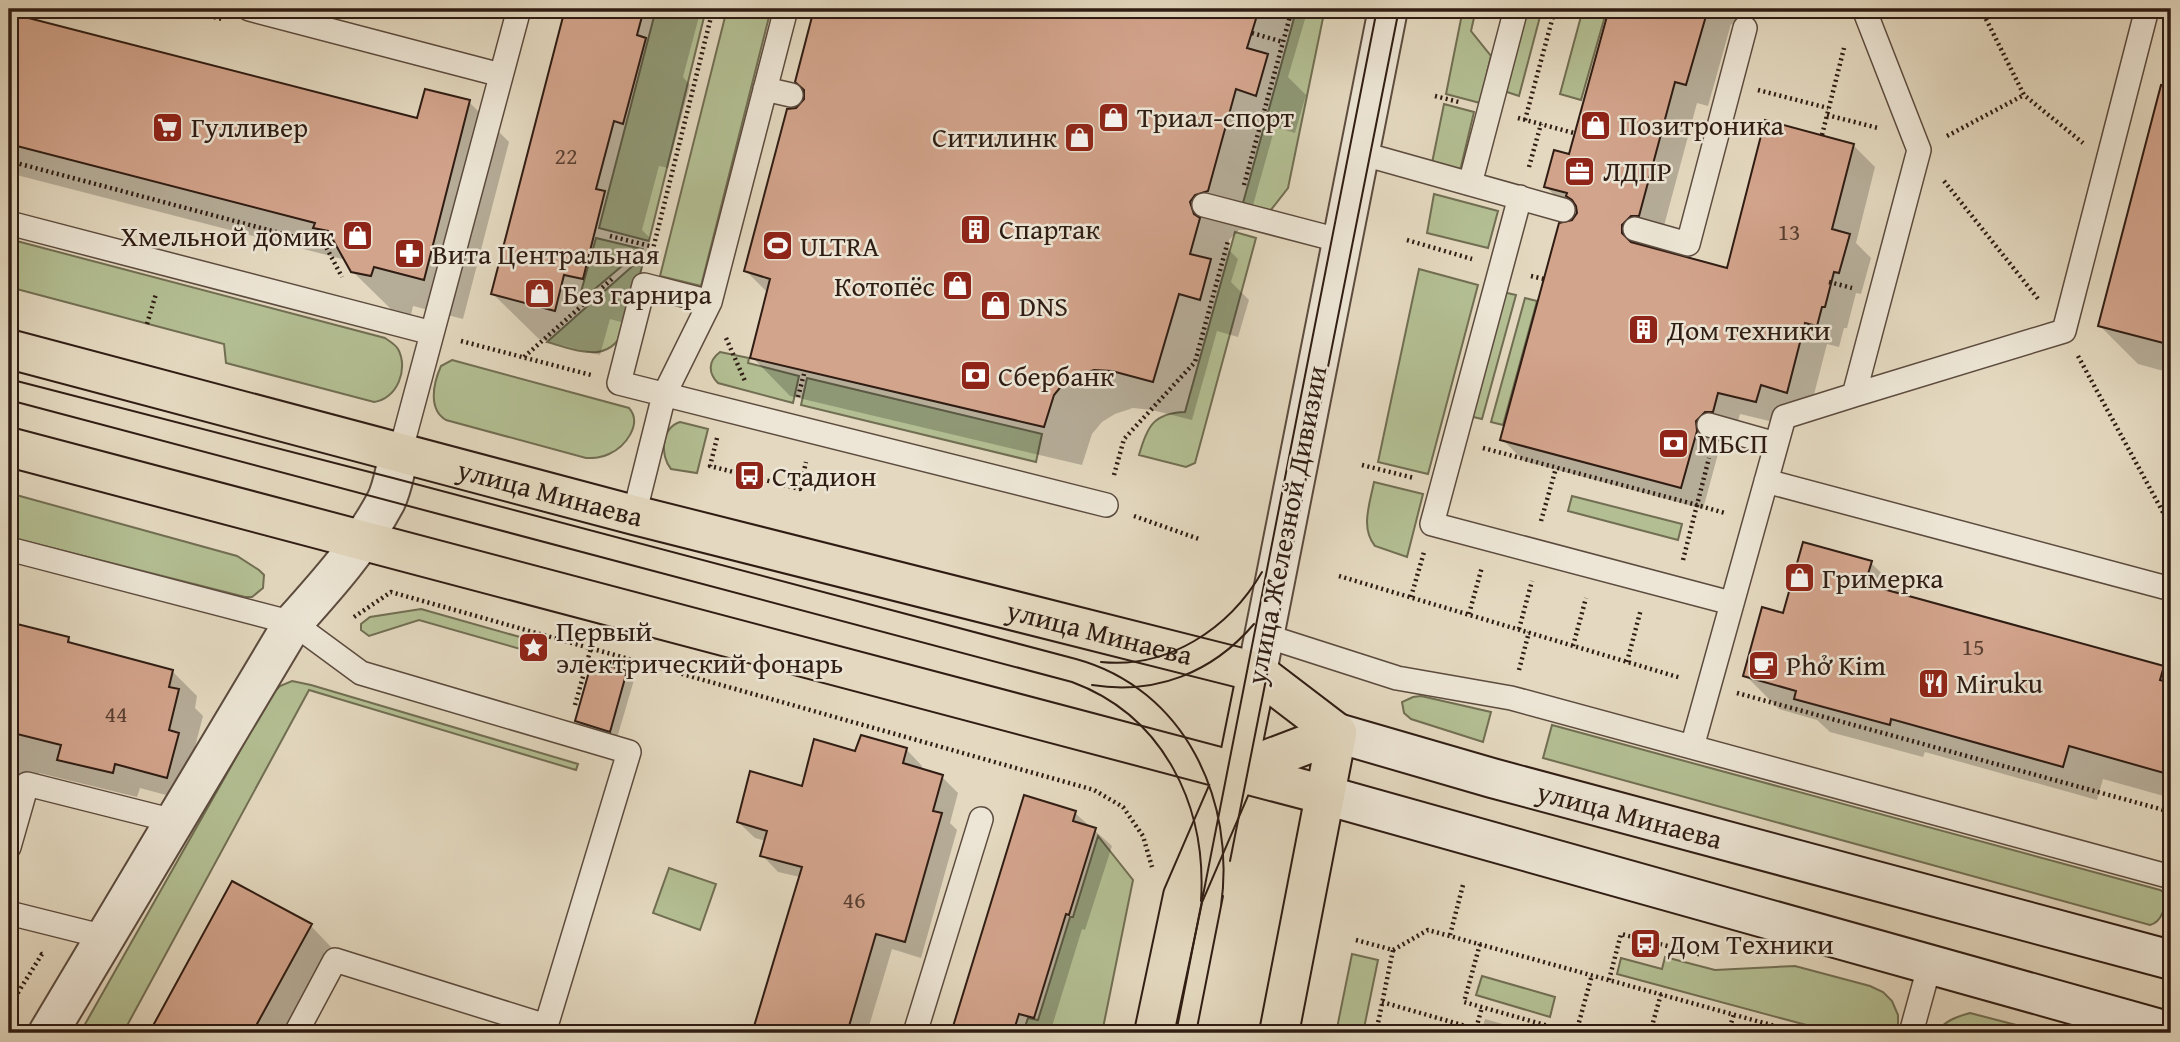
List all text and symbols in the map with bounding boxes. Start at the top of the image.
place label: Триал-спорт [1137,96,1294,137]
shop icon: Триал-спорт [1097,100,1131,134]
place label: Позитроника [1619,104,1785,145]
place label: Гулливер [191,106,308,147]
shop icon: Позитроника [1579,108,1613,142]
supermarket icon: Гулливер [151,110,185,144]
place label: Ситилинк [932,116,1057,157]
shop icon: Ситилинк [1063,120,1097,154]
house number: 22 [554,138,578,173]
place label: ЛДПР [1603,150,1672,191]
office icon: ЛДПР [1563,154,1597,188]
place label: Спартак [999,208,1100,249]
building icon: Спартак [959,212,993,246]
house number: 13 [1777,214,1801,249]
place label: Хмельной домик [121,215,334,256]
shop icon: Хмельной домик [340,219,374,253]
place label: ULTRA [800,225,879,266]
sports icon: ULTRA [760,229,794,263]
place label: Вита Центральная [432,233,659,274]
pharmacy icon: Вита Центральная [392,237,426,271]
place label: Котопёс [834,265,935,306]
shop icon: Котопёс [941,269,975,303]
place label: Без гарнира [563,273,713,314]
shop icon: Без гарнира [523,277,557,311]
place label: DNS [1019,285,1068,326]
shop icon: DNS [979,289,1013,323]
place label: Дом техники [1666,309,1830,350]
building icon: Дом техники [1627,313,1661,347]
place label: Сбербанк [998,355,1115,396]
bank icon: Сбербанк [958,359,992,393]
street label: улица Железной Дивизии [1234,362,1337,689]
place label: МБСП [1697,422,1768,463]
bank icon: МБСП [1657,426,1691,460]
street label: улица Минаева [452,448,648,537]
place label: Стадион [772,455,876,496]
bus stop icon: Стадион [732,459,766,493]
place label: Гримерка [1822,557,1944,598]
shop icon: Гримерка [1782,561,1816,595]
street label: улица Минаева [1002,589,1198,675]
place label: Первый электрический фонарь [556,610,843,683]
house number: 15 [1961,629,1985,664]
place icon: Первый электрический фонарь [516,630,550,664]
place label: Phở Kim [1786,644,1886,685]
cafe icon: Phở Kim [1746,648,1780,682]
place label: Miruku [1956,662,2043,703]
restaurant icon: Miruku [1916,666,1950,700]
house number: 44 [104,696,128,731]
street label: улица Минаева [1532,770,1728,859]
house number: 46 [842,882,866,917]
place label: Дом Техники [1667,923,1834,964]
bus stop icon: Дом Техники [1628,927,1662,961]

